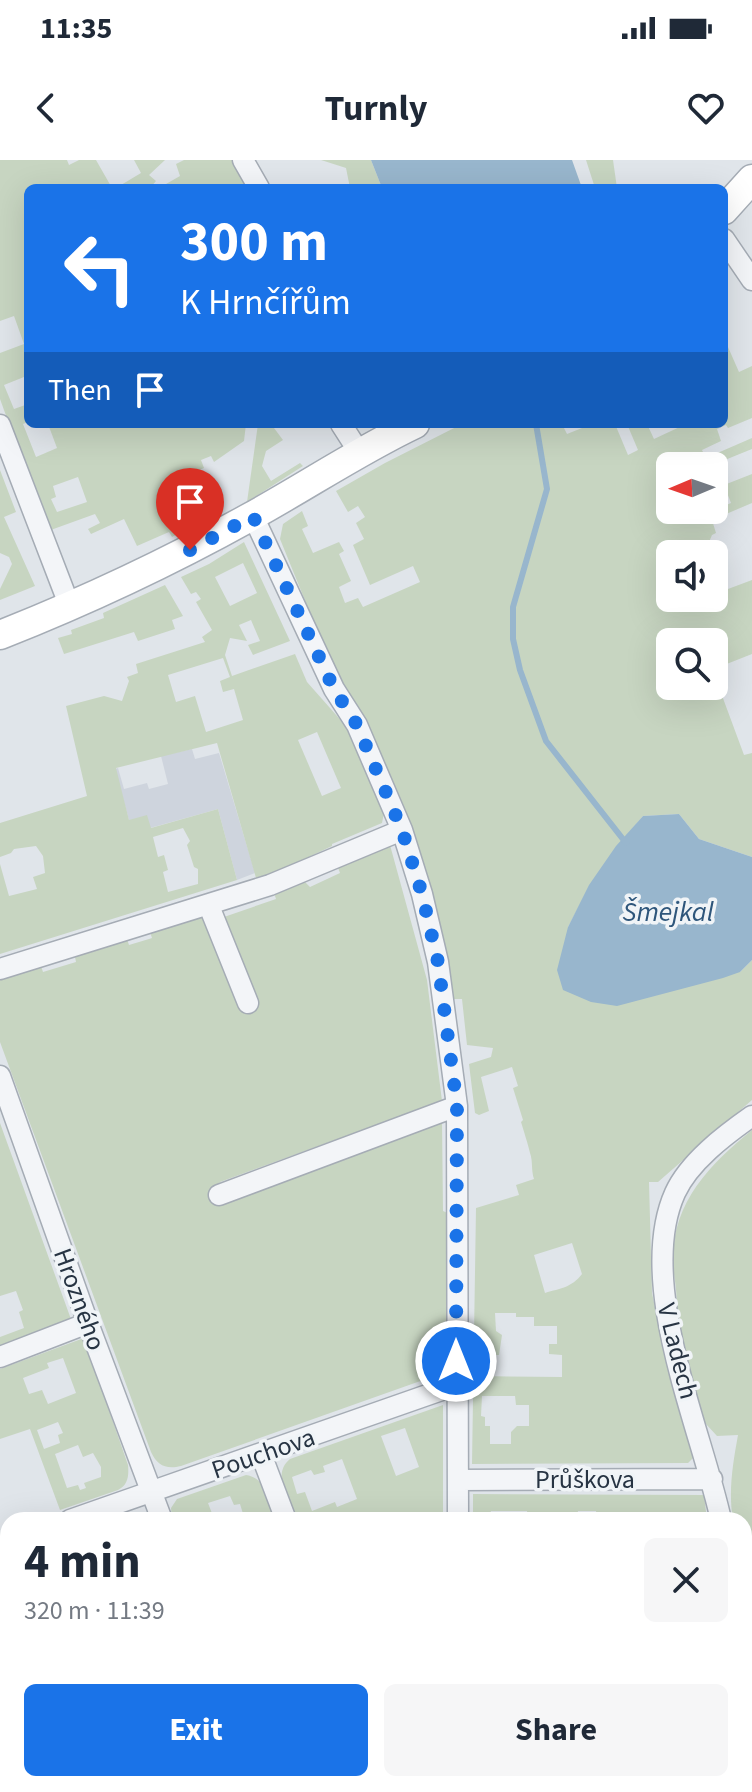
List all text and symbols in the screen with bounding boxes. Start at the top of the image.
text: 11:35 [40,7,112,50]
text: Turnly [325,83,427,134]
icon: back [24,86,68,130]
icon: heart [684,86,728,130]
text: 300 m [180,203,328,282]
icon: left [48,216,152,320]
text: K Hrnčířům [180,277,351,328]
icon: arrive [128,368,172,412]
text: Then [48,369,112,412]
north arrow [656,452,728,524]
map controls [656,452,728,700]
pin [156,468,224,550]
icon: arrive [168,480,212,524]
button: sound [656,540,728,612]
button: search [656,628,728,700]
water label: Šmejkal [622,892,714,932]
street label: Hrozného [44,1243,115,1355]
street label: V Ladech [648,1299,707,1403]
position arrow [414,1319,498,1403]
street label: Pouchova [207,1419,320,1488]
street label: Průškova [535,1461,635,1498]
text: 4 min [24,1528,141,1596]
button: close [644,1538,728,1622]
text: 320 m · 11:39 [24,1592,165,1629]
button: Exit [24,1684,368,1776]
button: Share [384,1684,728,1776]

